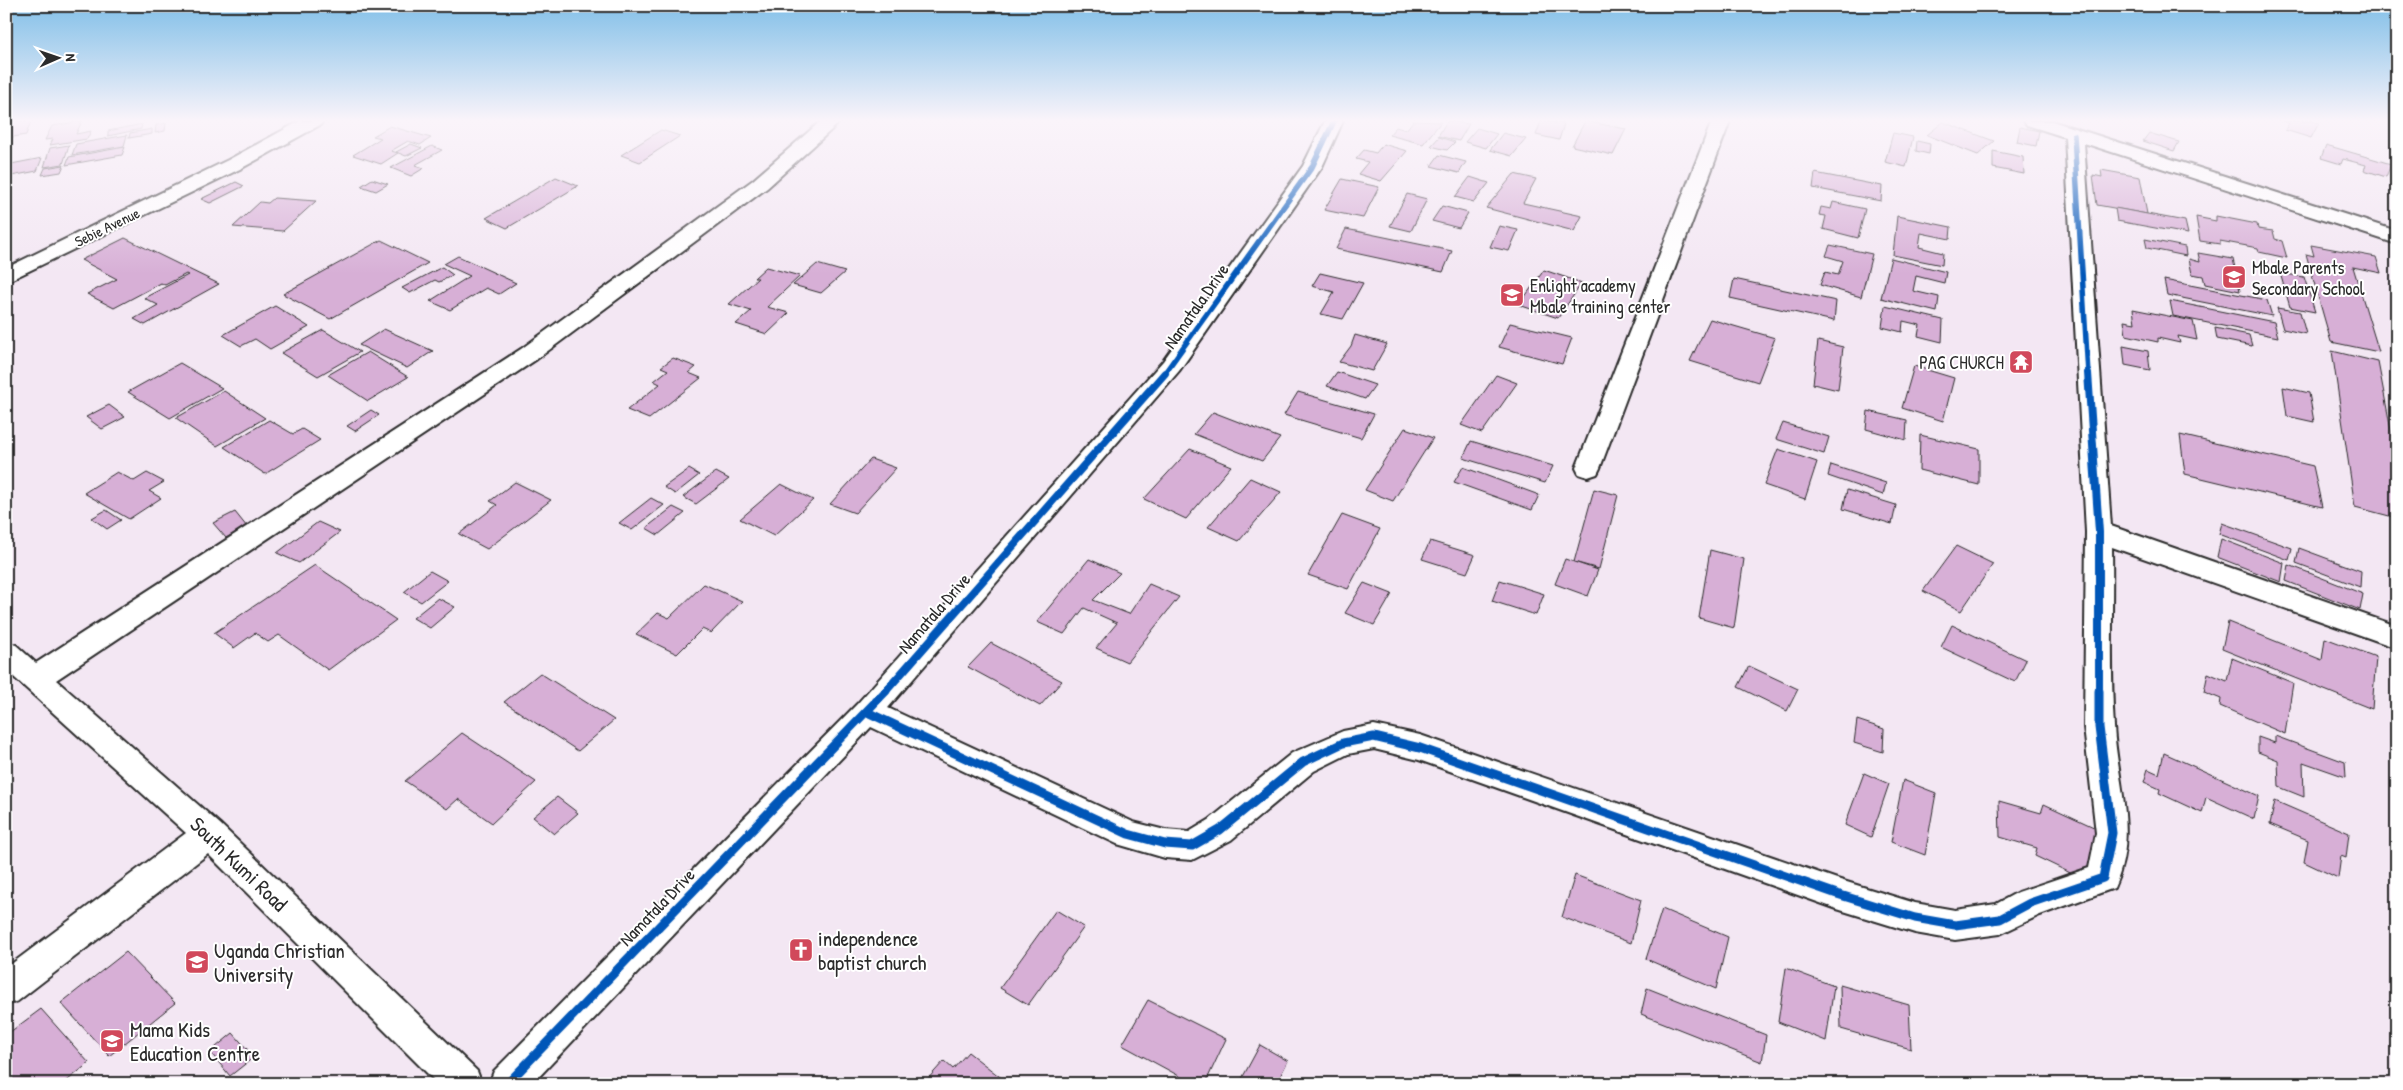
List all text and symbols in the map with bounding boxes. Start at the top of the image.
north arrow [32,32,82,82]
text: N [62,53,81,62]
street label: Sebie Avenue [71,202,143,252]
place label: Mbale Parents Secondary School [2252,255,2365,301]
street label: Namatala Drive [1157,258,1235,354]
school or university icon: Mbale Parents Secondary School [2221,264,2247,290]
place label: Enlight academy Mbale training center [1530,273,1671,319]
school or university icon: Enlight academy Mbale training center [1499,282,1525,308]
temple icon: PAG CHURCH [2008,349,2034,375]
place label: PAG CHURCH [1919,350,2004,375]
street label: Namatala Drive [892,567,976,659]
street label: South Kumi Road [184,810,294,918]
street label: Namatala Drive [614,863,700,951]
place label: independence baptist church [818,924,927,977]
place label: Uganda Christian University [214,936,345,989]
church icon: independence baptist church [788,937,814,963]
school or university icon: Uganda Christian University [184,949,210,975]
place label: Mama Kids Education Centre [130,1015,260,1068]
school or university icon: Mama Kids Education Centre [99,1028,125,1054]

